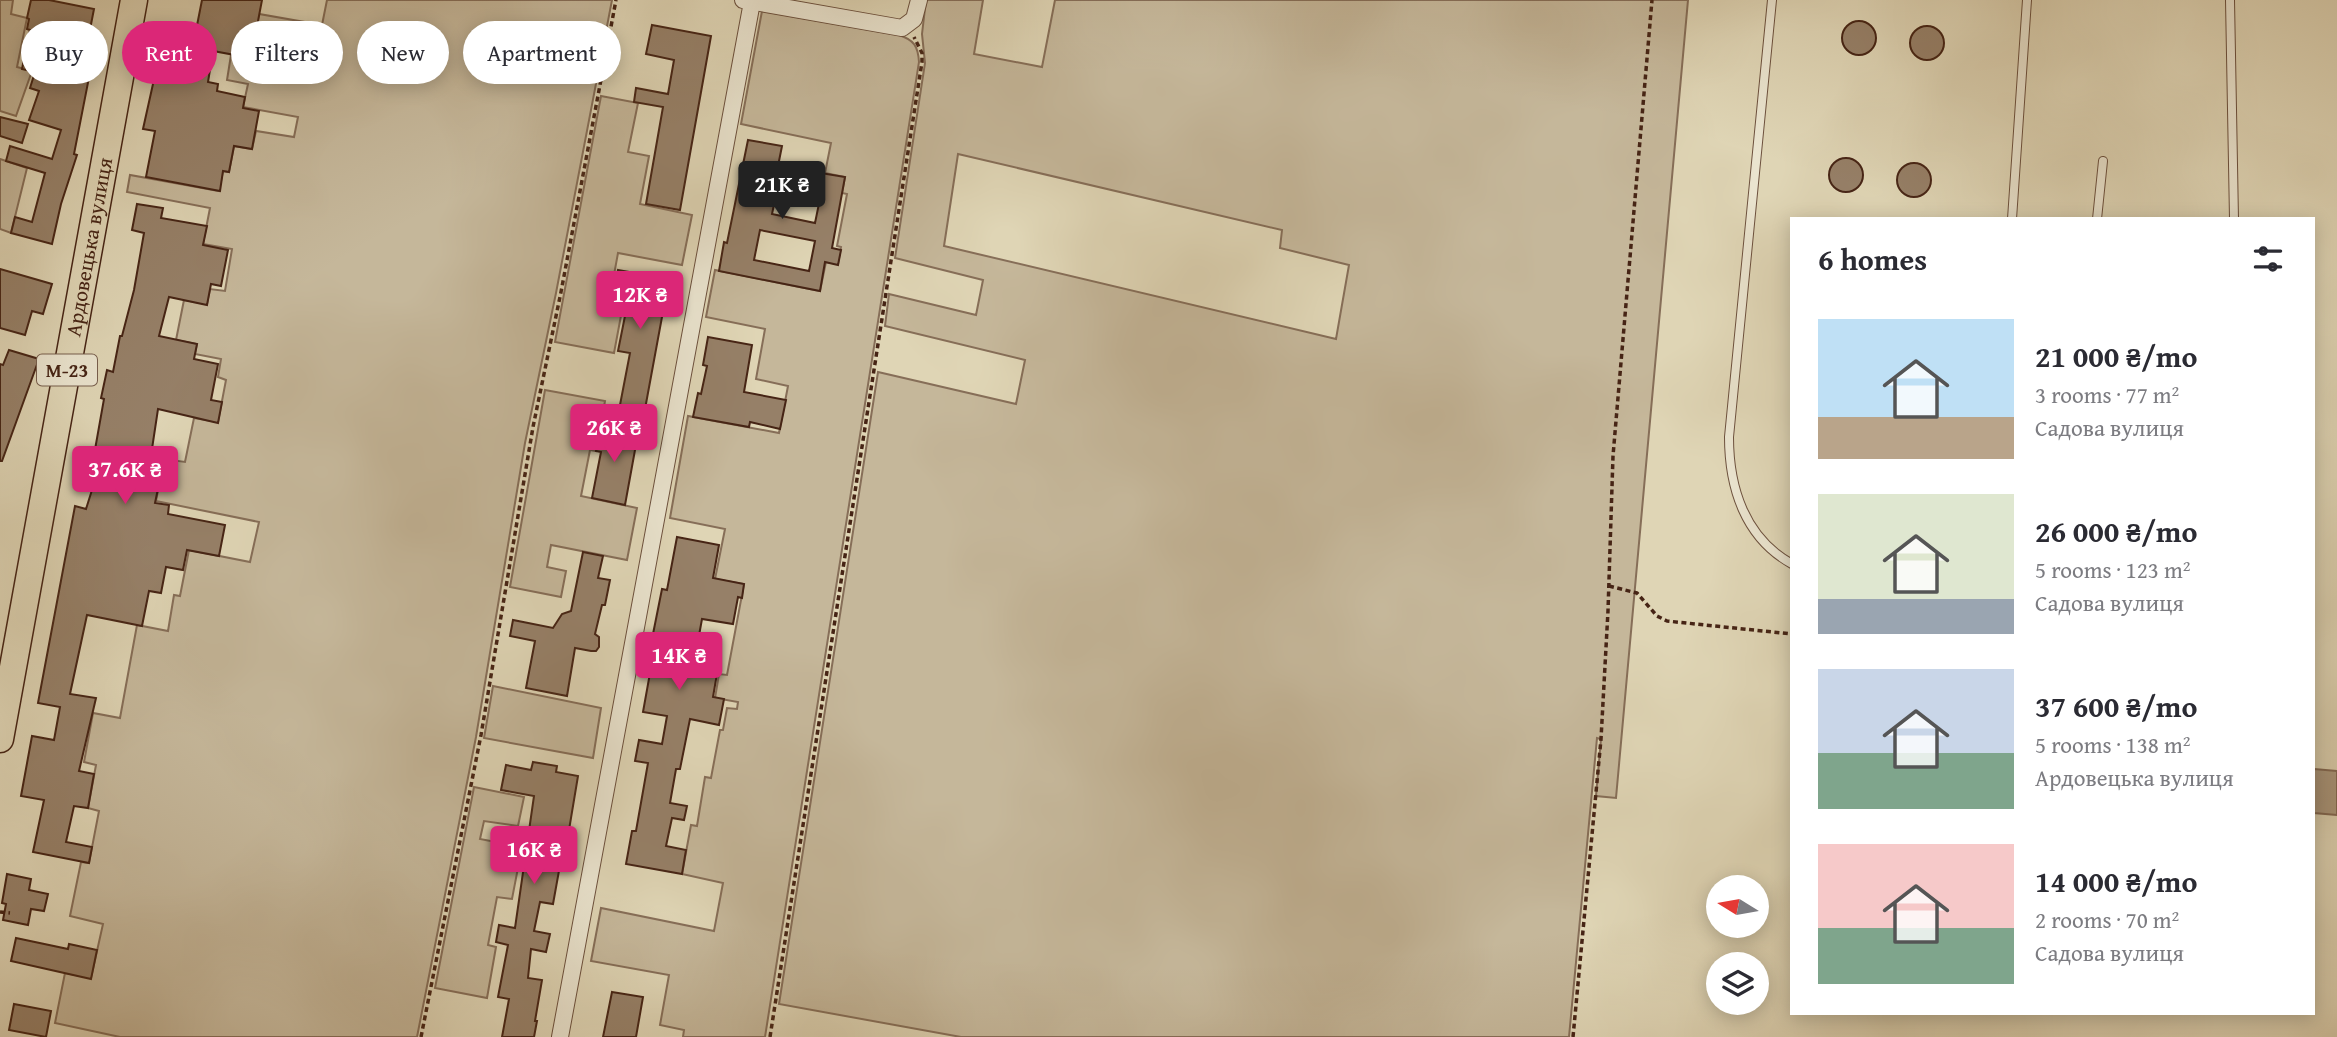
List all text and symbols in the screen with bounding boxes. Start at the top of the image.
chip: Buy [21,21,108,84]
chip: Rent [122,21,217,84]
chip: Filters [231,21,343,84]
chip: New [357,21,449,84]
chip: Apartment [463,21,621,84]
street label: Ардовецька вулиця [57,155,120,339]
pin: 21K ₴ [733,162,831,221]
text: 21K ₴ [754,167,810,200]
text: 6 homes [1818,237,1927,281]
icon: filters [2249,240,2287,278]
pin: 12K ₴ [591,272,689,331]
text: 12K ₴ [612,277,668,310]
text: 21 000 ₴/mo [2035,334,2198,378]
icon: home [1874,347,1958,431]
road number: М-23 [37,354,97,386]
text: 3 rooms · 77 m² [2035,378,2179,411]
pin: 26K ₴ [565,405,663,464]
text: 26K ₴ [586,410,642,443]
text: Садова вулиця [2035,411,2184,444]
pin: 37.6K ₴ [60,447,190,506]
text: 37.6K ₴ [88,452,162,485]
text: 26 000 ₴/mo [2035,509,2198,553]
icon: home [1874,522,1958,606]
text: 5 rooms · 123 m² [2035,553,2190,586]
text: Садова вулиця [2035,586,2184,619]
pin: 14K ₴ [630,632,728,692]
text: 14K ₴ [651,638,707,671]
text: 37 600 ₴/mo [2035,684,2198,728]
icon: home [1874,697,1958,781]
text: 5 rooms · 138 m² [2035,728,2190,761]
text: Ардовецька вулиця [2035,761,2234,794]
pin: 16K ₴ [485,826,583,886]
text: 16K ₴ [506,832,562,865]
text: 14 000 ₴/mo [2035,859,2198,903]
icon: home [1874,872,1958,956]
north arrow [1706,875,1769,938]
map controls [1706,875,1769,1015]
text: 2 rooms · 70 m² [2035,903,2179,936]
text: Садова вулиця [2035,936,2184,969]
button: layers [1706,952,1769,1015]

